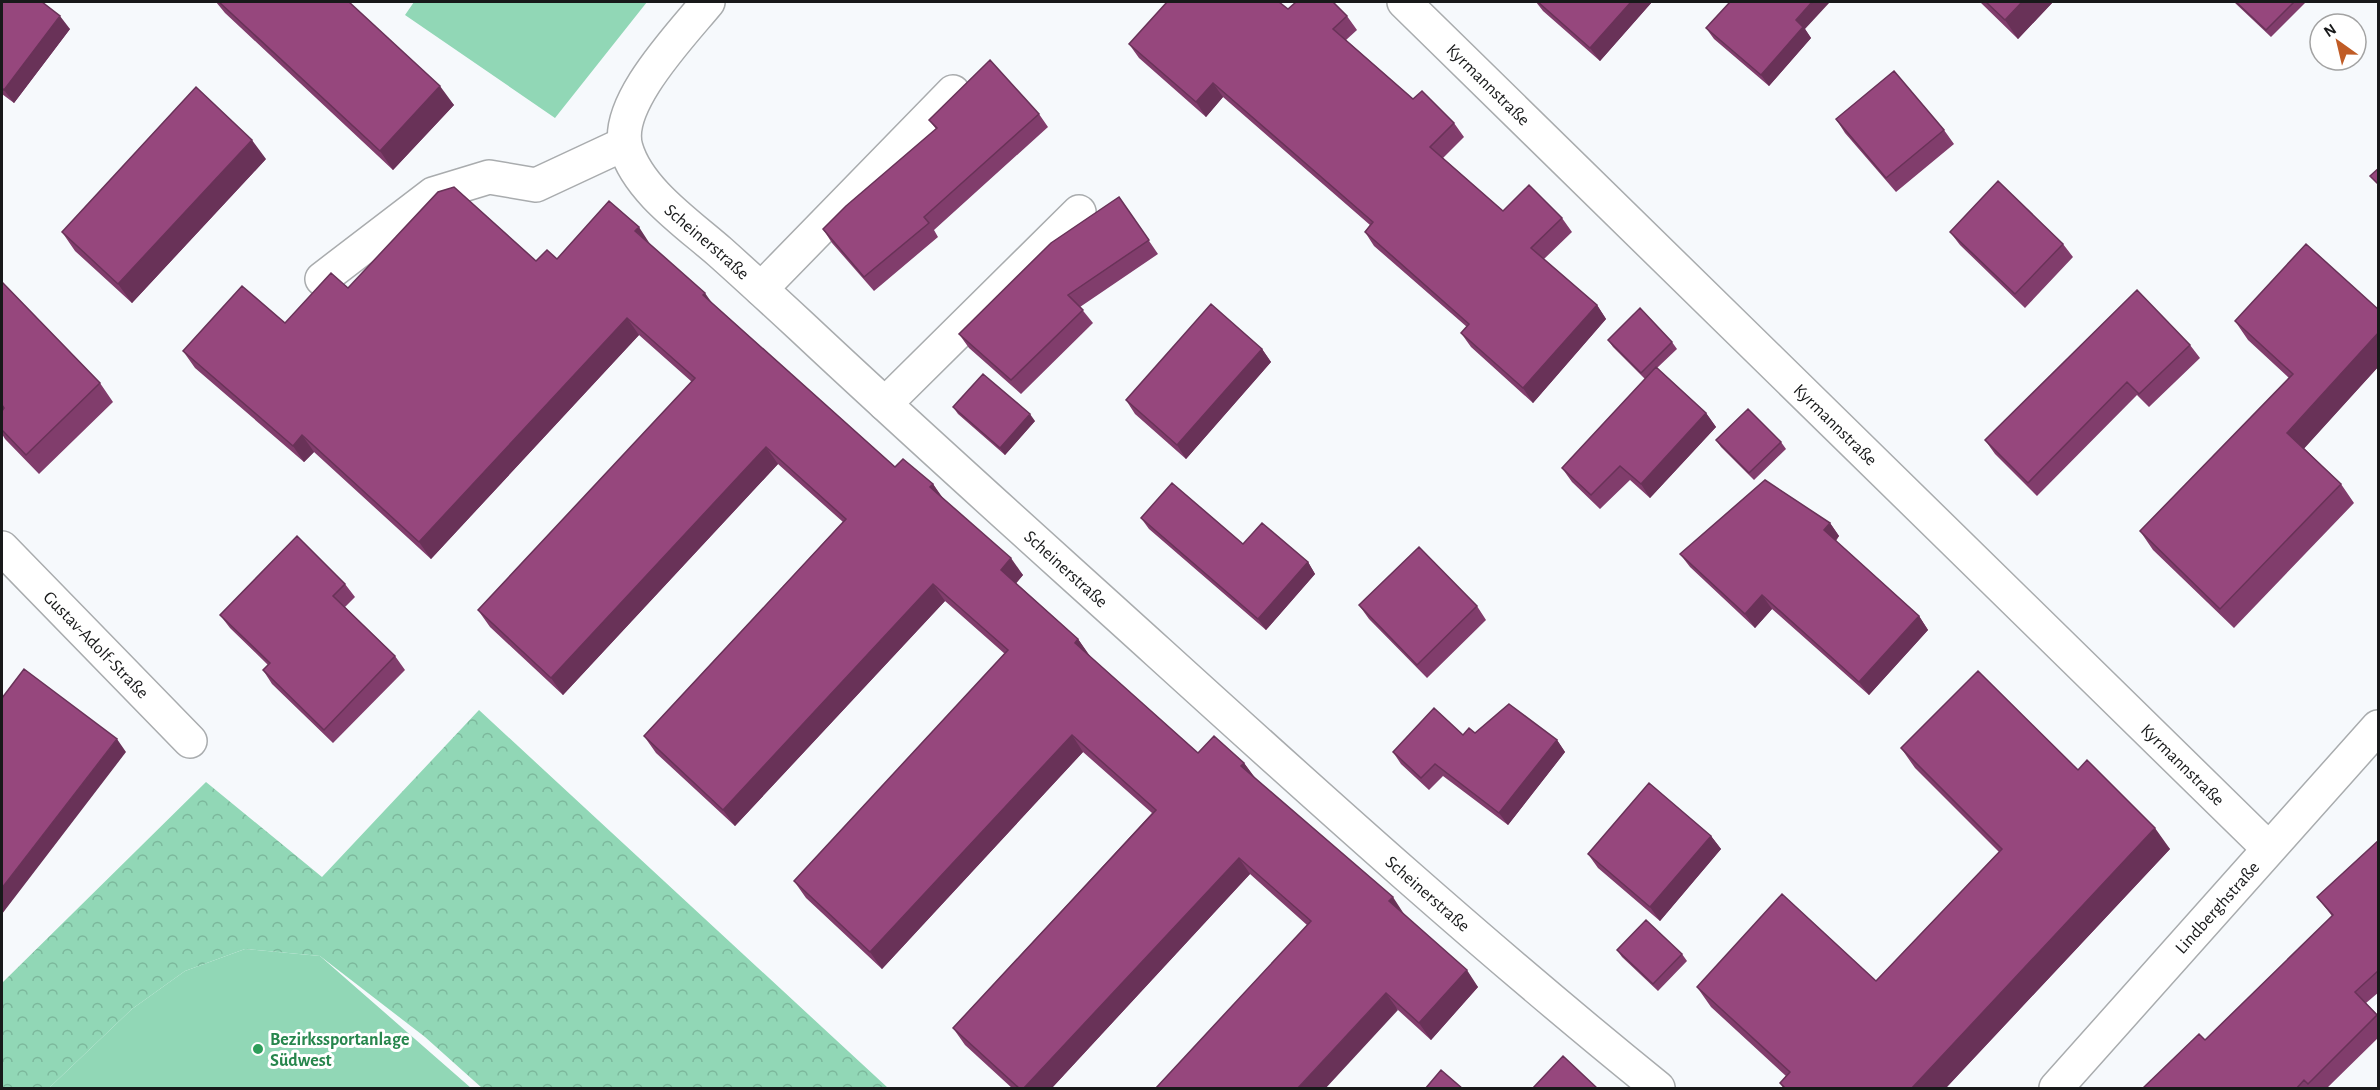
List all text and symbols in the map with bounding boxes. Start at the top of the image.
north arrow [2308,12,2368,72]
text: N [2321,21,2339,40]
street label: Kyrmannstraße [1443,41,1533,130]
street label: Scheinerstraße [661,201,752,284]
street label: Kyrmannstraße [1790,381,1880,470]
street label: Scheinerstraße [1020,528,1111,612]
street label: Gustav-Adolf-Straße [39,588,152,703]
street label: Kyrmannstraße [2137,721,2227,810]
street label: Scheinerstraße [1382,853,1473,936]
street label: Lindberghstraße [2172,859,2263,958]
place label: Bezirkssportanlage Südwest [270,1031,409,1070]
marker: Bezirkssportanlage Südwest [251,1042,265,1056]

